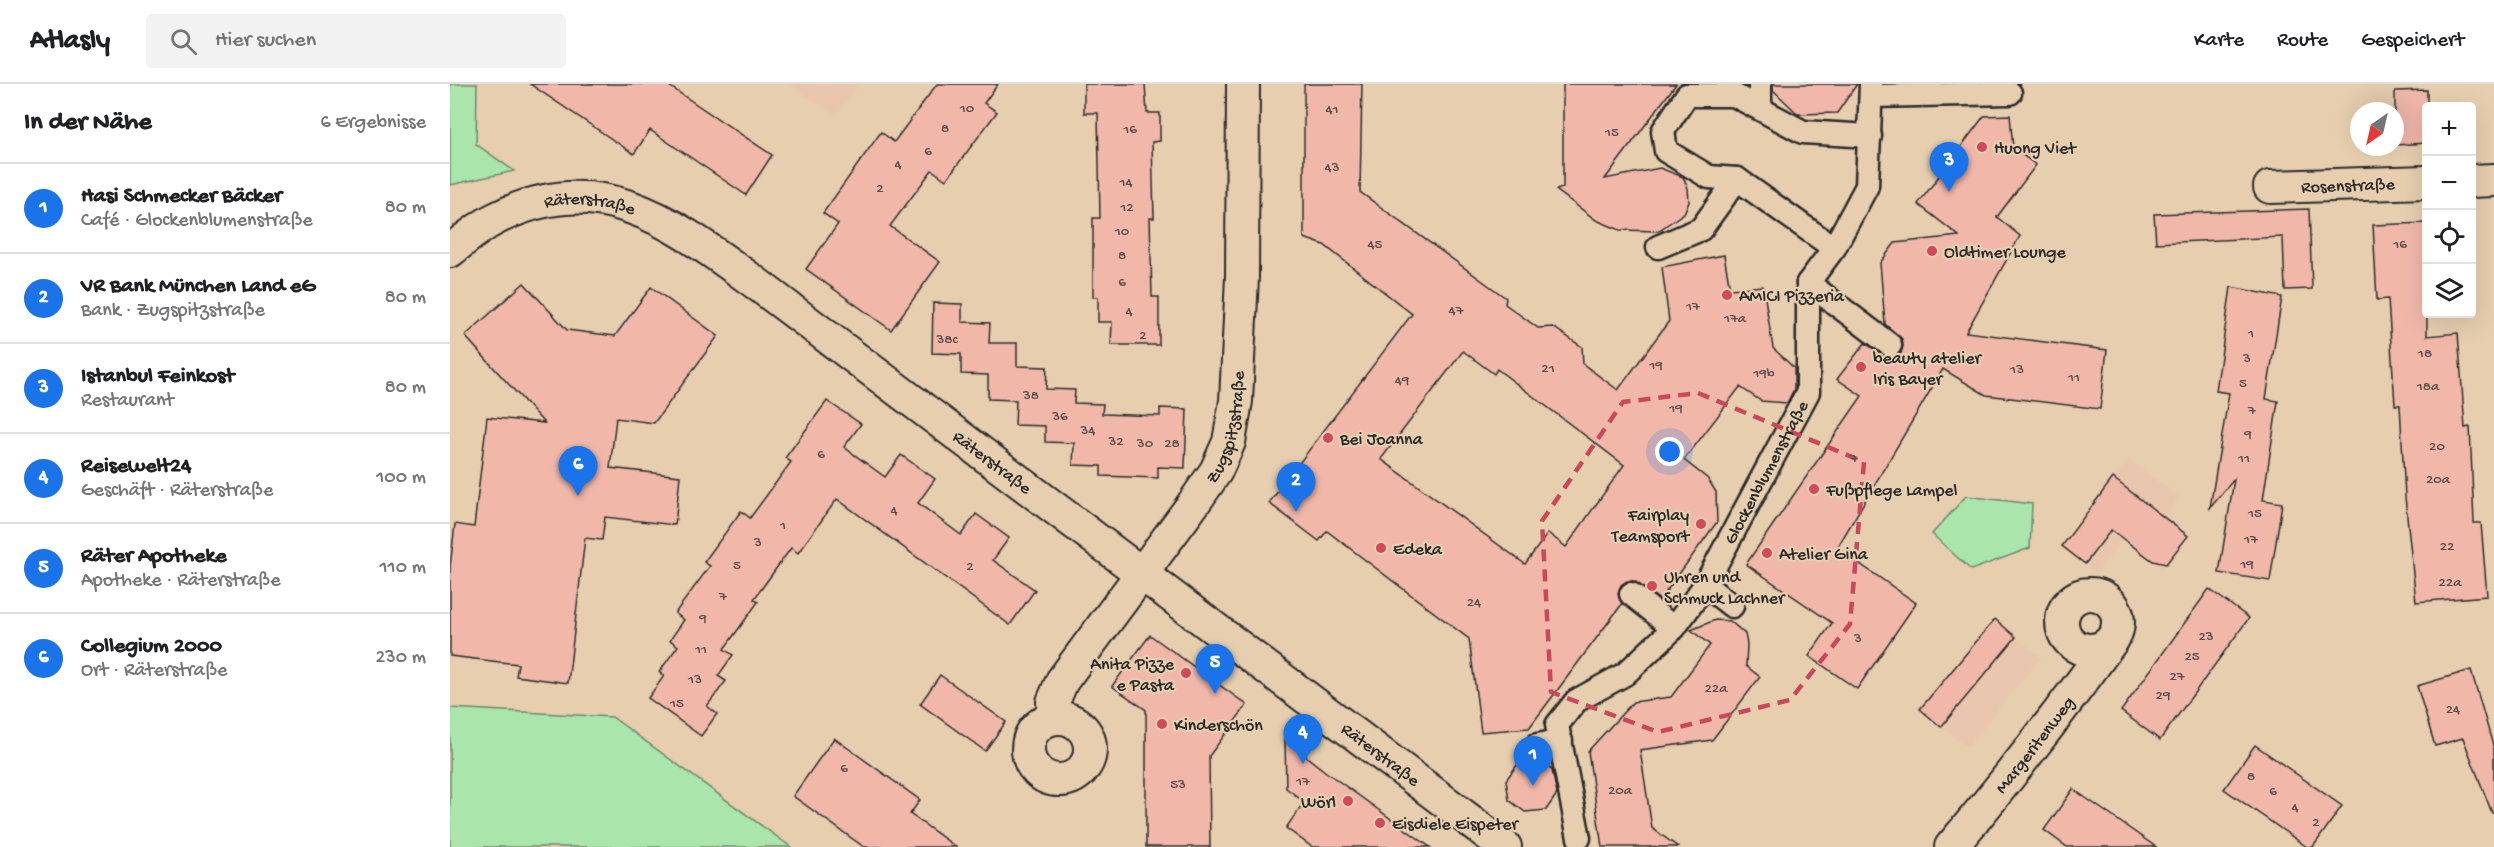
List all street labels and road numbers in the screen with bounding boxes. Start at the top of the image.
street label: Rosenstraße [2301,175,2396,199]
street label: Räterstraße [542,190,639,221]
street label: Zugspitzstraße [1202,370,1250,488]
street label: Glockenblumenstraße [1721,397,1815,549]
street label: Räterstraße [948,427,1035,500]
street label: Margeritenweg [1992,693,2080,799]
street label: Räterstraße [1336,719,1424,793]

